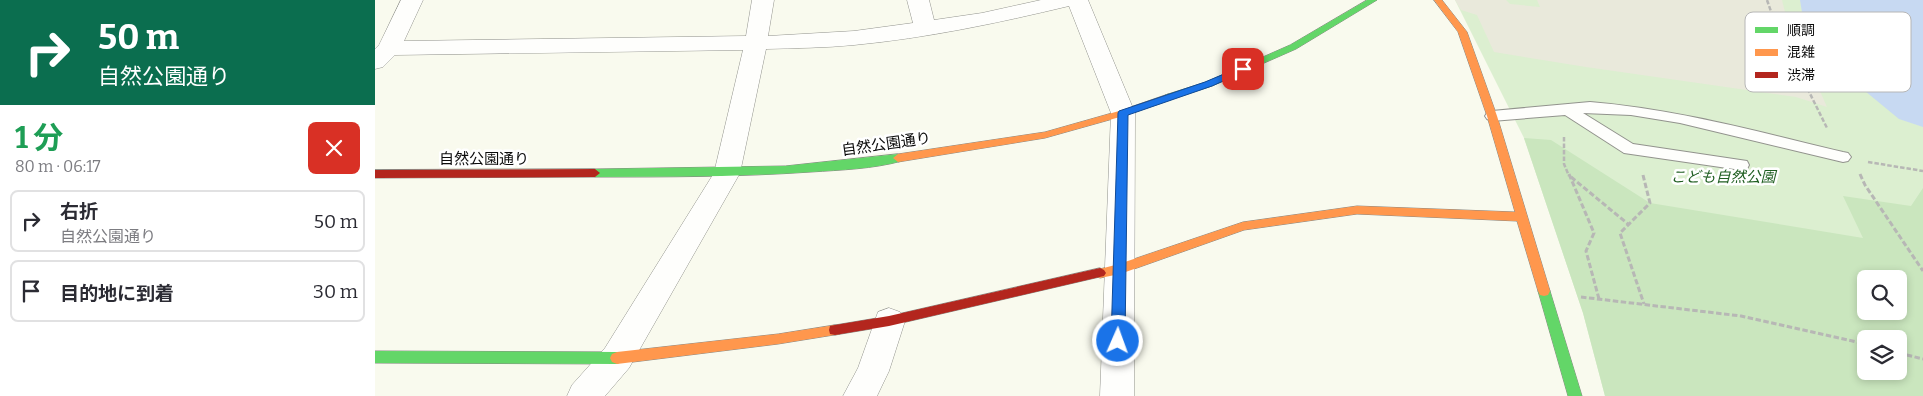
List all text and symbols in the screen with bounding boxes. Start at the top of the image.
legend [1745,12,1911,92]
text: 50 m [98,16,179,58]
icon: right [15,20,80,85]
text: 順調 [1787,22,1815,39]
text: 混雑 [1787,44,1815,61]
pin [1222,48,1264,90]
icon: arrive [1229,55,1257,83]
text: 自然公園通り [98,63,230,90]
text: 渋滞 [1787,67,1815,84]
text: 1 分 [15,120,63,156]
button: close [308,122,360,174]
street label: 自然公園通り [840,129,932,159]
street label: 自然公園通り [439,150,529,168]
text: 80 m · 06:17 [15,157,101,176]
park label: こども自然公園 [1670,168,1777,186]
text: 右折 [60,200,98,223]
icon: right [17,207,45,235]
text: 50 m [314,210,358,233]
text: 自然公園通り [60,227,156,246]
map controls [1857,270,1907,380]
button: search [1857,270,1907,320]
icon: arrive [17,277,45,305]
text: 30 m [313,280,358,303]
text: 目的地に到着 [60,282,174,305]
position arrow [1091,314,1143,366]
button: layers [1857,330,1907,380]

